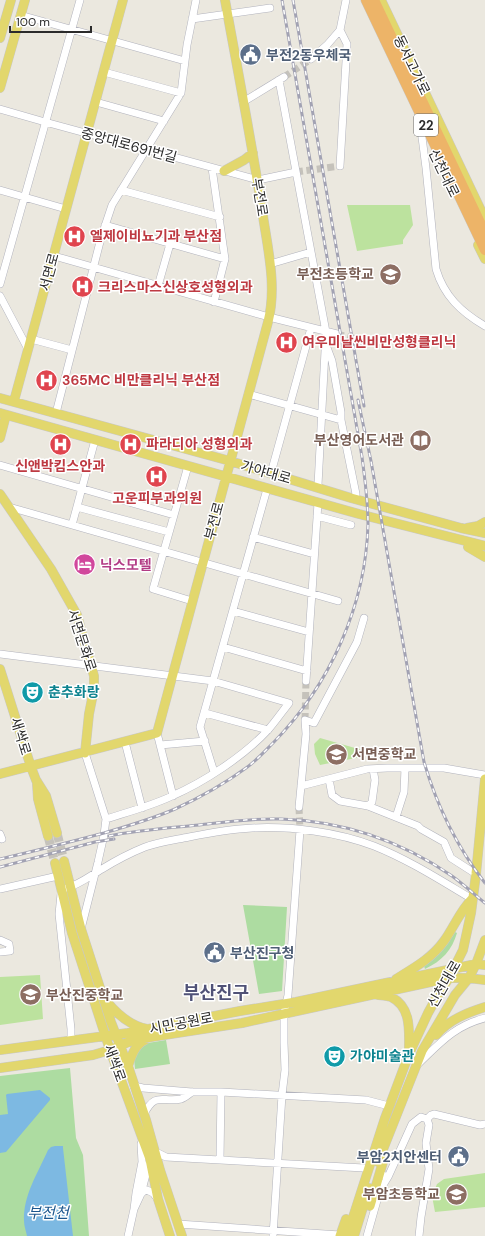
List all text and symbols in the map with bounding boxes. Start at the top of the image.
scale bar [10,8,91,34]
text: 100 m [16,14,50,30]
street label: 동서고가로 [390,32,434,98]
public building icon: 부전2동우체국 [238,42,264,68]
place label: 부전2동우체국 [266,46,351,64]
road number: 22 [414,114,438,136]
street label: 중앙대로691번길 [79,124,179,166]
street label: 신천대로 [425,146,463,200]
street label: 부전로 [248,177,272,218]
hospital icon: 엘제이비뇨기과 부산점 [61,223,87,249]
place label: 엘제이비뇨기과 부산점 [90,227,222,245]
street label: 서면로 [35,251,63,293]
school or university icon: 부전초등학교 [377,261,403,287]
place label: 부전초등학교 [297,265,374,283]
hospital icon: 크리스마스신상호성형외과 [69,274,95,300]
place label: 크리스마스신상호성형외과 [98,278,253,296]
hospital icon: 여우미날씬비만성형클리닉 [273,329,299,355]
place label: 여우미날씬비만성형클리닉 [302,333,457,351]
hospital icon: 365MC 비만클리닉 부산점 [33,367,59,393]
place label: 365MC 비만클리닉 부산점 [62,371,220,389]
library icon: 부산영어도서관 [407,427,433,453]
hospital icon: 신앤박킴스안과 [47,431,73,457]
hospital icon: 파라디아 성형외과 [117,431,143,457]
place label: 부산영어도서관 [314,431,404,449]
place label: 파라디아 성형외과 [146,435,252,453]
street label: 가야대로 [239,456,293,488]
place label: 신앤박킴스안과 [15,457,105,475]
hospital icon: 고운피부과의원 [144,463,170,489]
place label: 고운피부과의원 [112,489,202,507]
street label: 부전로 [200,500,228,542]
hotel icon: 닉스모텔 [71,552,97,578]
place label: 닉스모텔 [100,556,152,574]
street label: 서면문화로 [63,607,101,674]
theatre icon: 춘추화랑 [20,679,46,705]
place label: 춘추화랑 [48,683,100,701]
street label: 새싹로 [7,715,35,757]
school or university icon: 서면중학교 [323,741,349,767]
place label: 서면중학교 [352,745,417,763]
public building icon: 부산진구청 [202,940,228,966]
place label: 부산진구청 [230,944,294,962]
street label: 신천대로 [423,957,465,1011]
district label: 부산진구 [183,981,249,1005]
school or university icon: 부산진중학교 [17,982,43,1008]
place label: 부산진중학교 [46,986,123,1004]
street label: 시민공원로 [148,1008,214,1038]
street label: 새싹로 [100,1042,130,1084]
theatre icon: 가야미술관 [322,1043,348,1069]
place label: 가야미술관 [350,1047,415,1065]
public building icon: 부암2치안센터 [445,1144,471,1170]
place label: 부암2치안센터 [357,1148,442,1166]
school or university icon: 부암초등학교 [443,1181,469,1207]
place label: 부암초등학교 [363,1185,440,1203]
water label: 부전천 [27,1203,71,1223]

